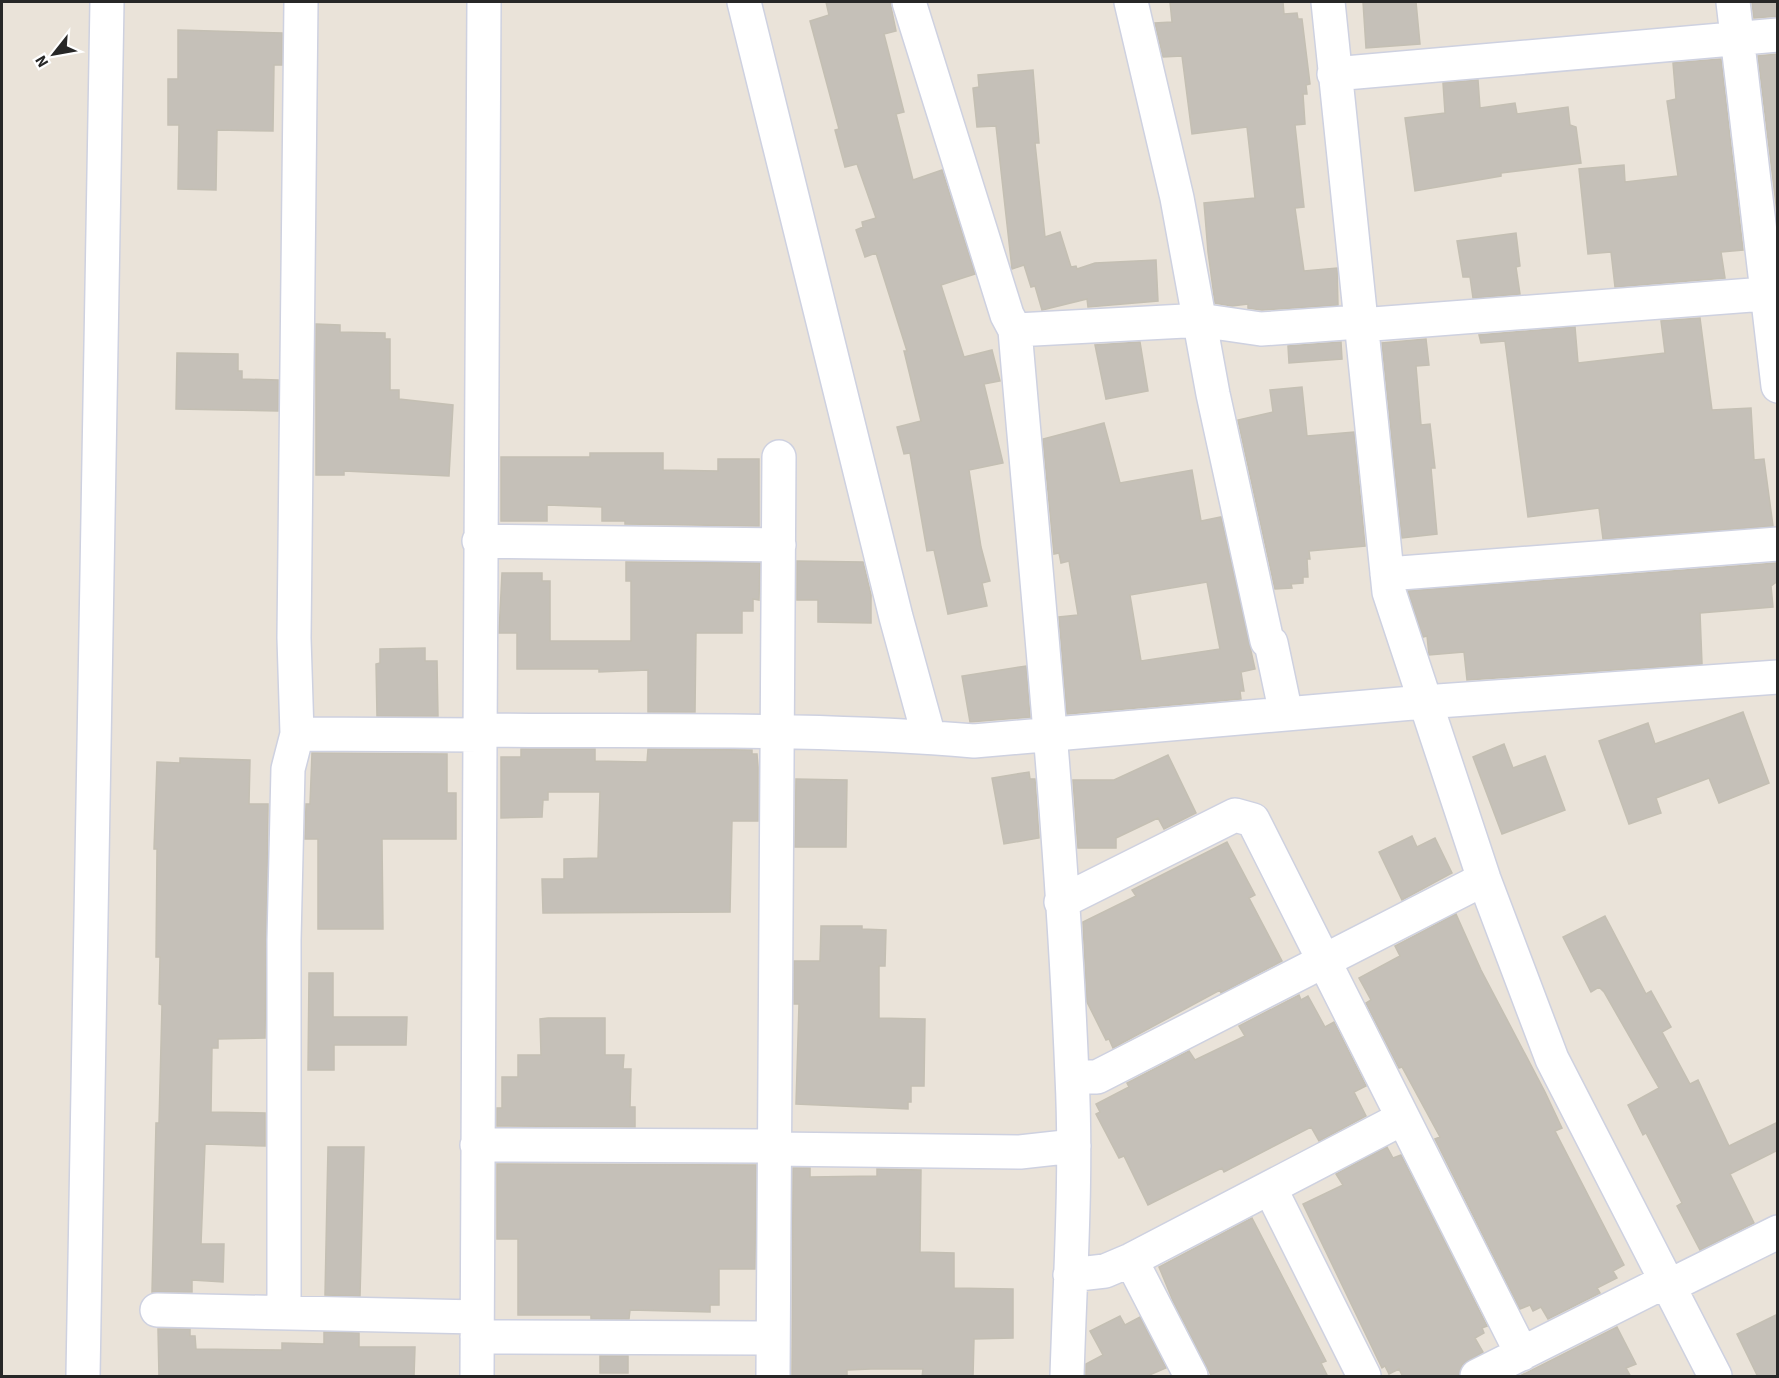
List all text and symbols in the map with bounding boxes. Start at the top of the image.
north arrow [24,24,84,84]
text: N [30,51,54,71]

